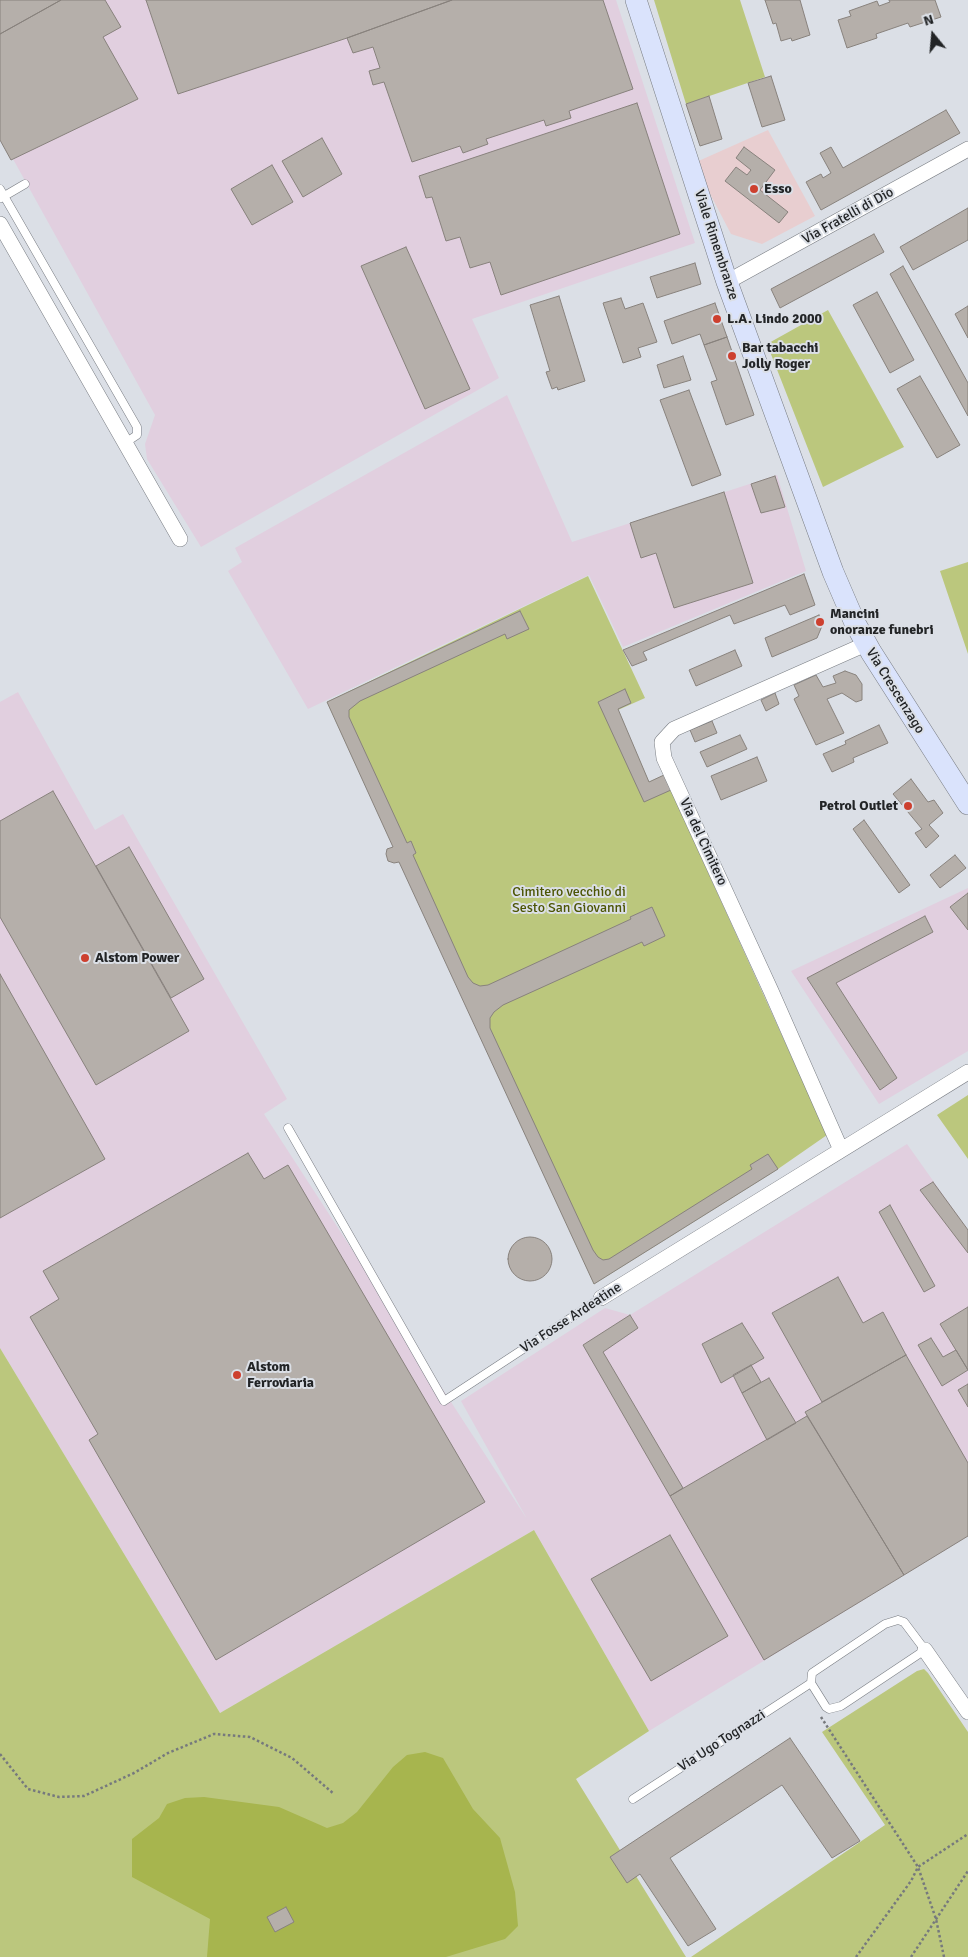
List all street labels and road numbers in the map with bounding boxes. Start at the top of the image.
street label: Via Fratelli di Dio [799,184,897,248]
street label: Viale Rimembranze [690,188,742,302]
street label: Via Crescenzago [862,645,928,737]
street label: Via del Cimitero [675,796,731,888]
street label: Via Fosse Ardeatine [517,1279,625,1357]
street label: Via Ugo Tognazzi [675,1707,769,1775]

